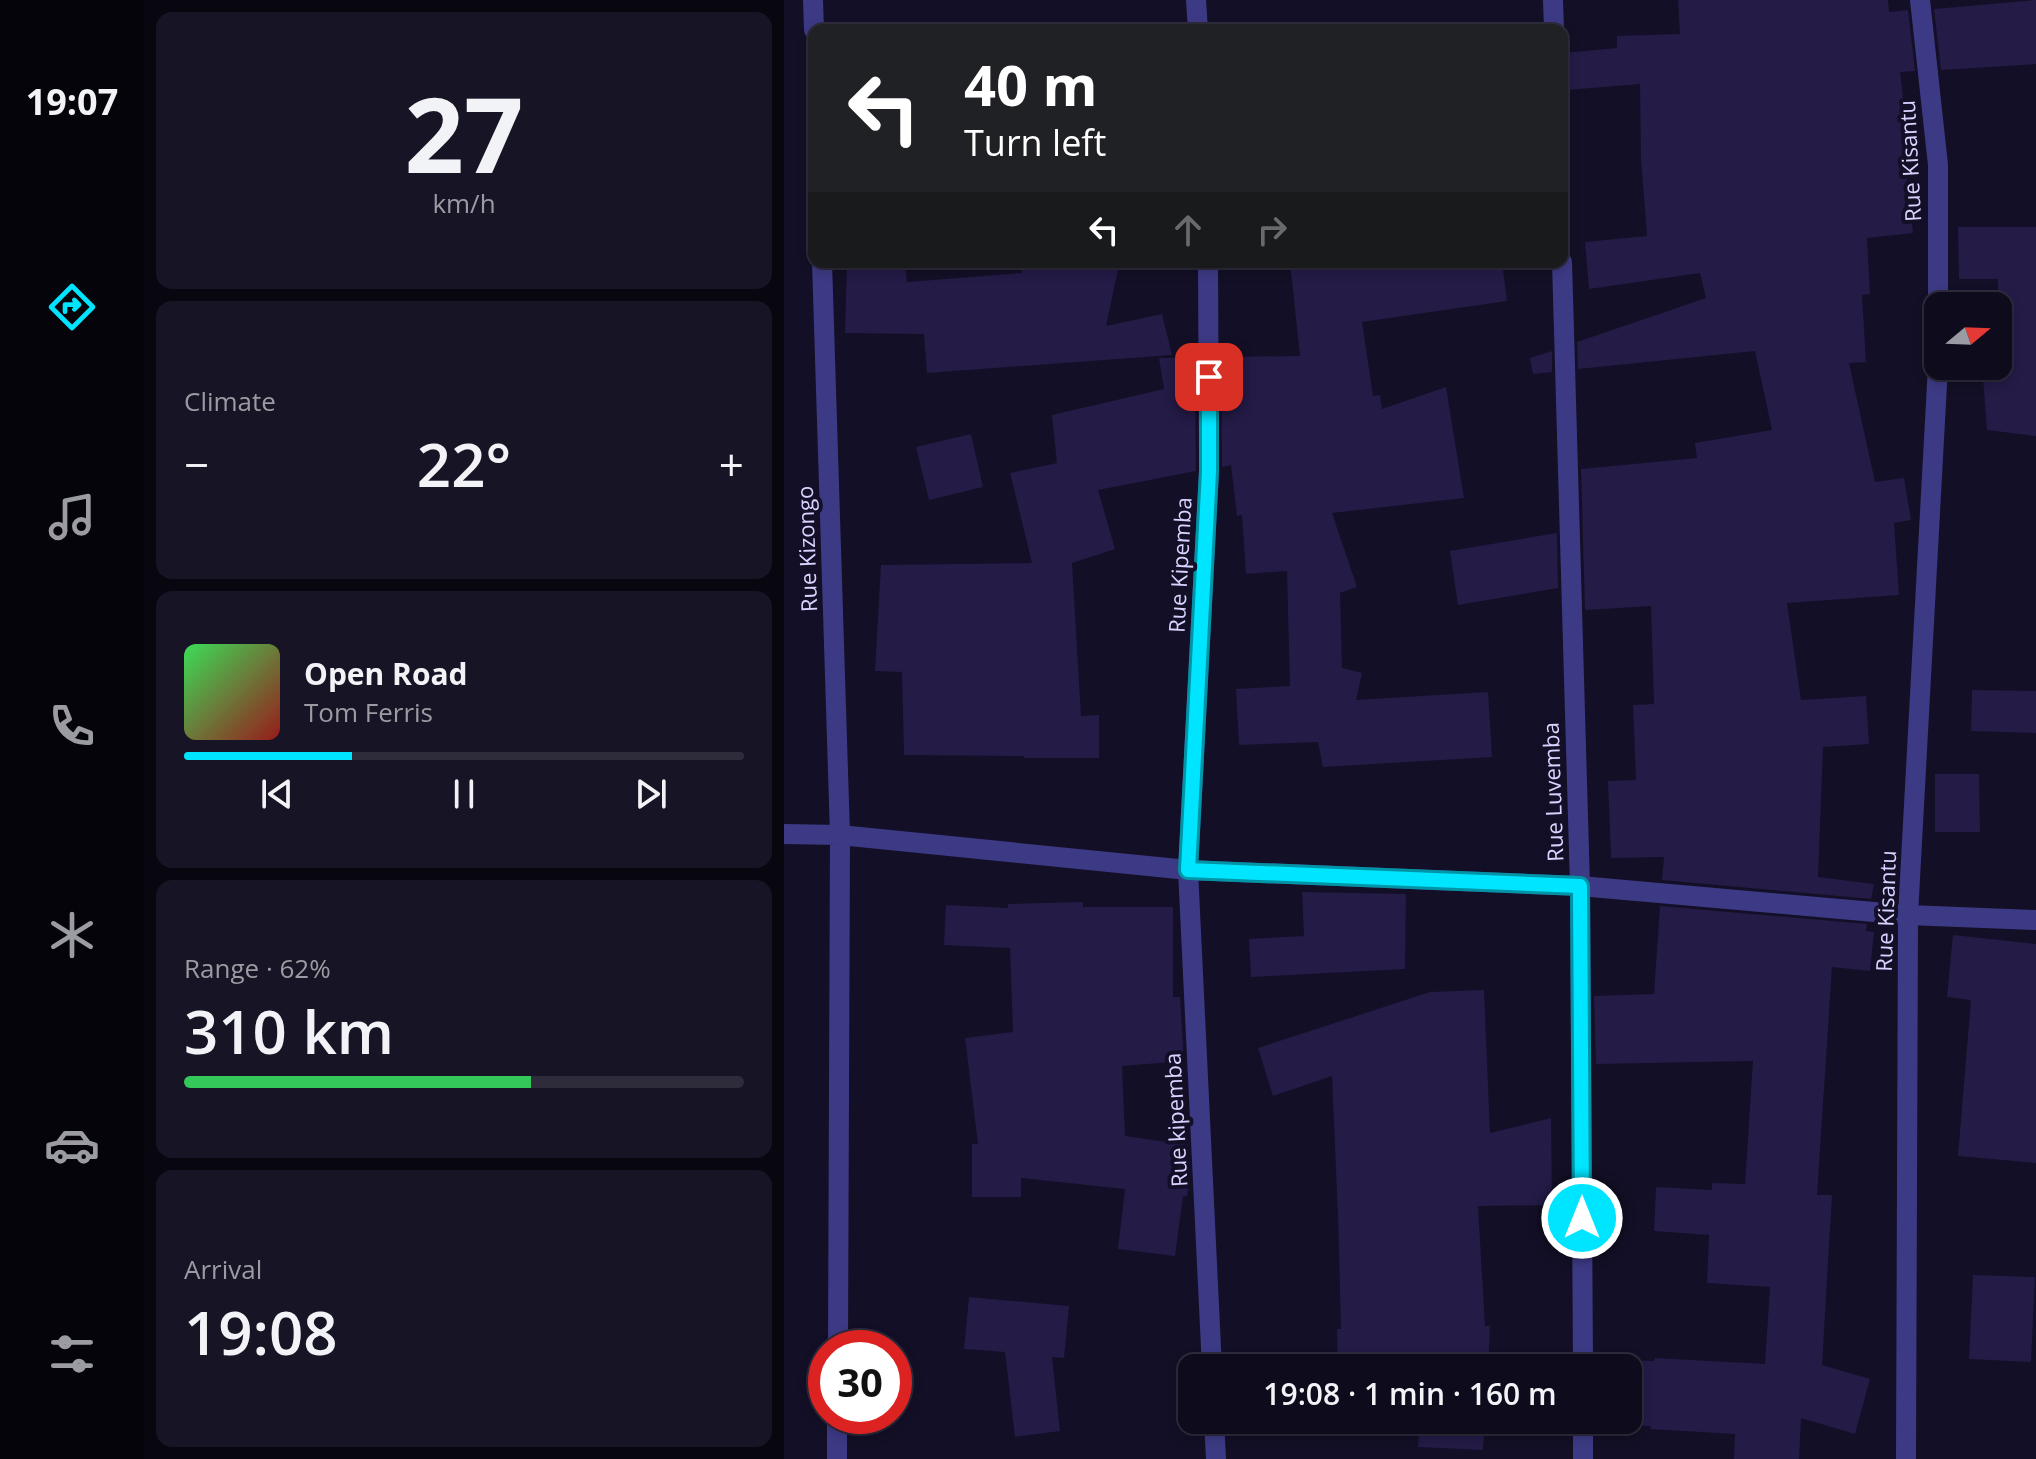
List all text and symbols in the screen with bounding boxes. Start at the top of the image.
text: 40 m [964,46,1098,122]
icon: left [832,56,936,160]
text: 27 [405,62,523,203]
text: 19:07 [26,77,118,126]
street label: Rue Kisantu [1891,99,1927,223]
text: Turn left [964,118,1106,167]
text: km/h [432,185,496,221]
icon: left [1082,208,1126,252]
icon: ahead [1166,208,1210,252]
icon: right [1250,208,1294,252]
icon: directions [44,279,100,335]
north arrow [1924,292,2012,380]
map controls [1924,292,2012,380]
pin [1175,343,1243,411]
icon: arrive [1187,355,1231,399]
text: Climate [184,383,276,419]
text: 22° [417,423,511,505]
text: − [184,434,209,494]
text: + [719,434,744,494]
street label: Rue Kizongo [789,485,823,613]
icon: music [44,489,100,545]
street label: Rue Kipemba [1160,496,1198,634]
text: Open Road [304,653,468,694]
text: Tom Ferris [304,694,433,730]
icon: phone [44,698,100,754]
street label: Rue Luvemba [1535,722,1569,862]
icon: previous [255,772,299,816]
icon: pause [442,772,486,816]
icon: next [629,772,673,816]
street label: Rue Kisantu [1868,850,1902,972]
icon: climate [44,907,100,963]
text: Range · 62% [184,950,331,986]
text: 310 km [184,990,394,1072]
street label: Rue kipemba [1157,1052,1193,1188]
icon: car [44,1117,100,1173]
position arrow [1540,1176,1624,1260]
text: Arrival [184,1251,262,1287]
text: 19:08 [184,1291,338,1373]
icon: filters [44,1326,100,1382]
speed limit sign: 30 [808,1330,912,1434]
text: 19:08 · 1 min · 160 m [1263,1373,1557,1414]

